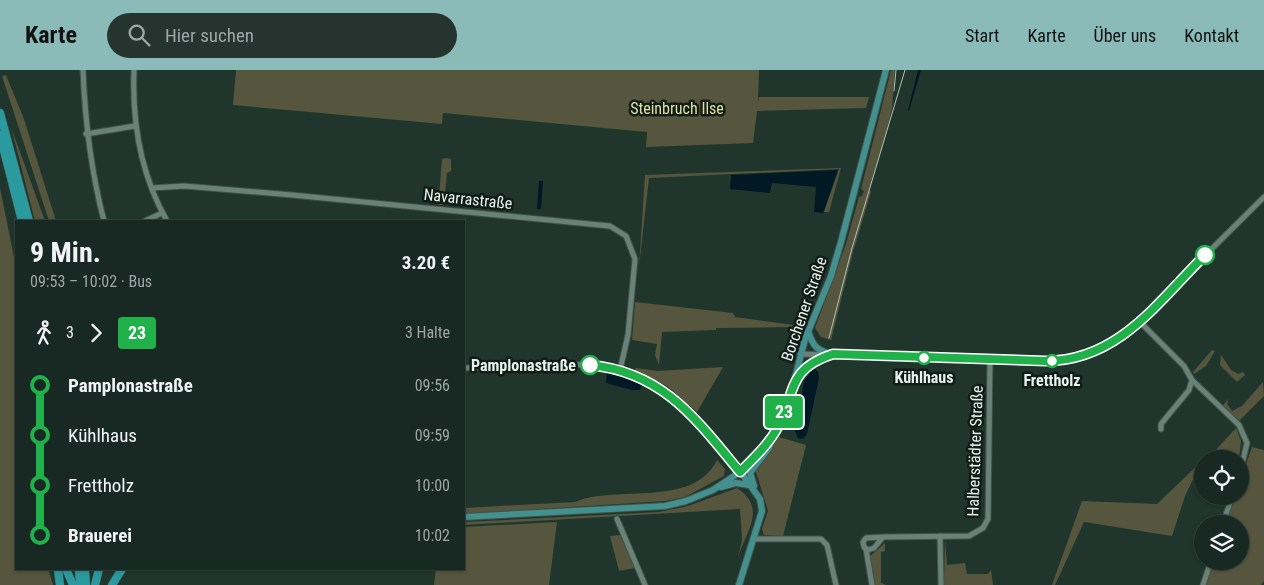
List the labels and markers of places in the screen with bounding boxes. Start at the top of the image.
unlabelled marker [1195,245,1215,265]
marker: Kühlhaus [917,351,931,365]
marker: Frettholz [1045,354,1059,368]
marker: Pamplonastraße [580,355,600,375]
place label: Pamplonastraße [471,356,576,375]
place label: Kühlhaus [895,368,954,387]
place label: Frettholz [1023,371,1081,390]

